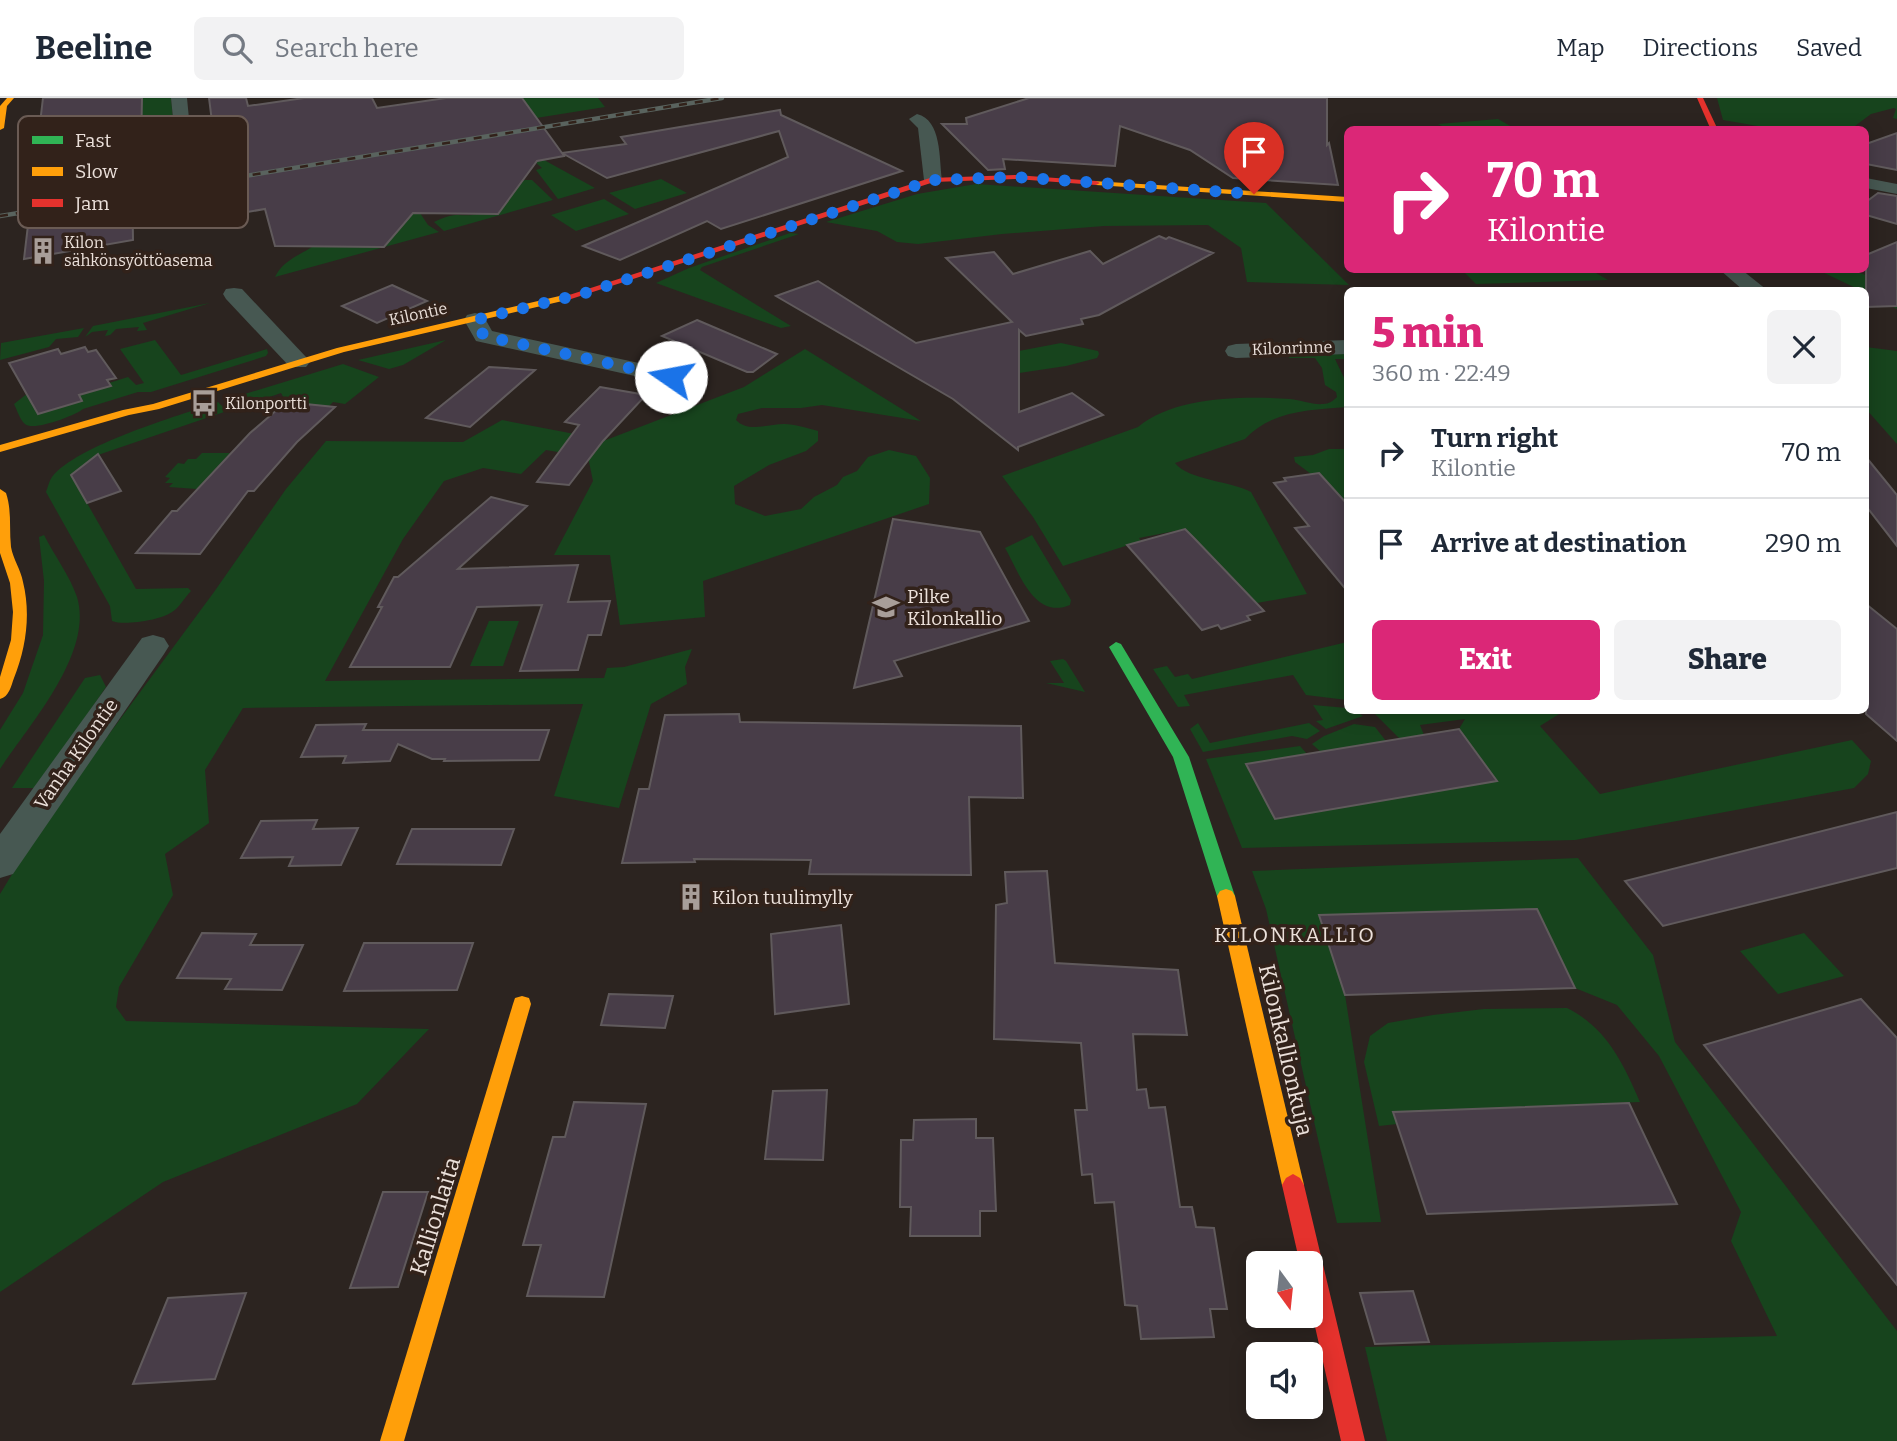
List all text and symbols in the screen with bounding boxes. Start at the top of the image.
search box [194,17,684,80]
text: Beeline [35,28,152,68]
icon: search [218,29,256,67]
text: Search here [274,33,419,64]
text: Map [1556,34,1605,62]
text: Directions [1643,34,1758,62]
text: Saved [1796,34,1862,62]
legend [18,116,248,228]
pin [1224,122,1284,194]
text: Fast [75,129,112,152]
icon: arrive [1235,133,1273,171]
text: 70 m [1487,151,1599,210]
icon: right [1372,154,1463,245]
text: Slow [75,160,118,183]
text: Jam [74,192,109,215]
text: Kilontie [1487,211,1605,249]
place label: Kilon sähkönsyöttöasema [64,233,213,270]
building icon: Kilon sähkönsyöttöasema [28,236,58,266]
street label: Kilontie [387,299,449,329]
text: 5 min [1372,308,1483,358]
button: close [1767,310,1841,384]
street label: Kilonrinne [1251,337,1333,359]
position arrow [634,340,708,414]
text: 360 m · 22:49 [1372,359,1511,387]
bus stop icon: Kilonportti [189,388,219,418]
place label: Kilonportti [225,394,307,413]
text: Turn right [1431,423,1558,454]
icon: right [1372,434,1410,472]
text: 70 m [1782,437,1841,468]
text: Kilontie [1431,454,1516,482]
icon: arrive [1372,525,1410,563]
text: Arrive at destination [1431,528,1686,559]
text: 290 m [1765,528,1841,559]
place label: Pilke Kilonkallio [907,585,1002,630]
school or university icon: Pilke Kilonkallio [871,592,901,622]
button: Exit [1372,620,1600,700]
button: Share [1614,620,1841,700]
street label: Vanha Kilontie [29,694,123,814]
building icon: Kilon tuulimylly [676,882,706,912]
place label: Kilon tuulimylly [712,886,854,909]
district label: KILONKALLIO [1214,922,1376,948]
street label: Kilonkallionkuja [1253,961,1320,1139]
street label: Kallionlaita [404,1153,466,1279]
north arrow [1246,1251,1323,1328]
map controls [1246,1251,1323,1419]
button: sound [1246,1342,1323,1419]

